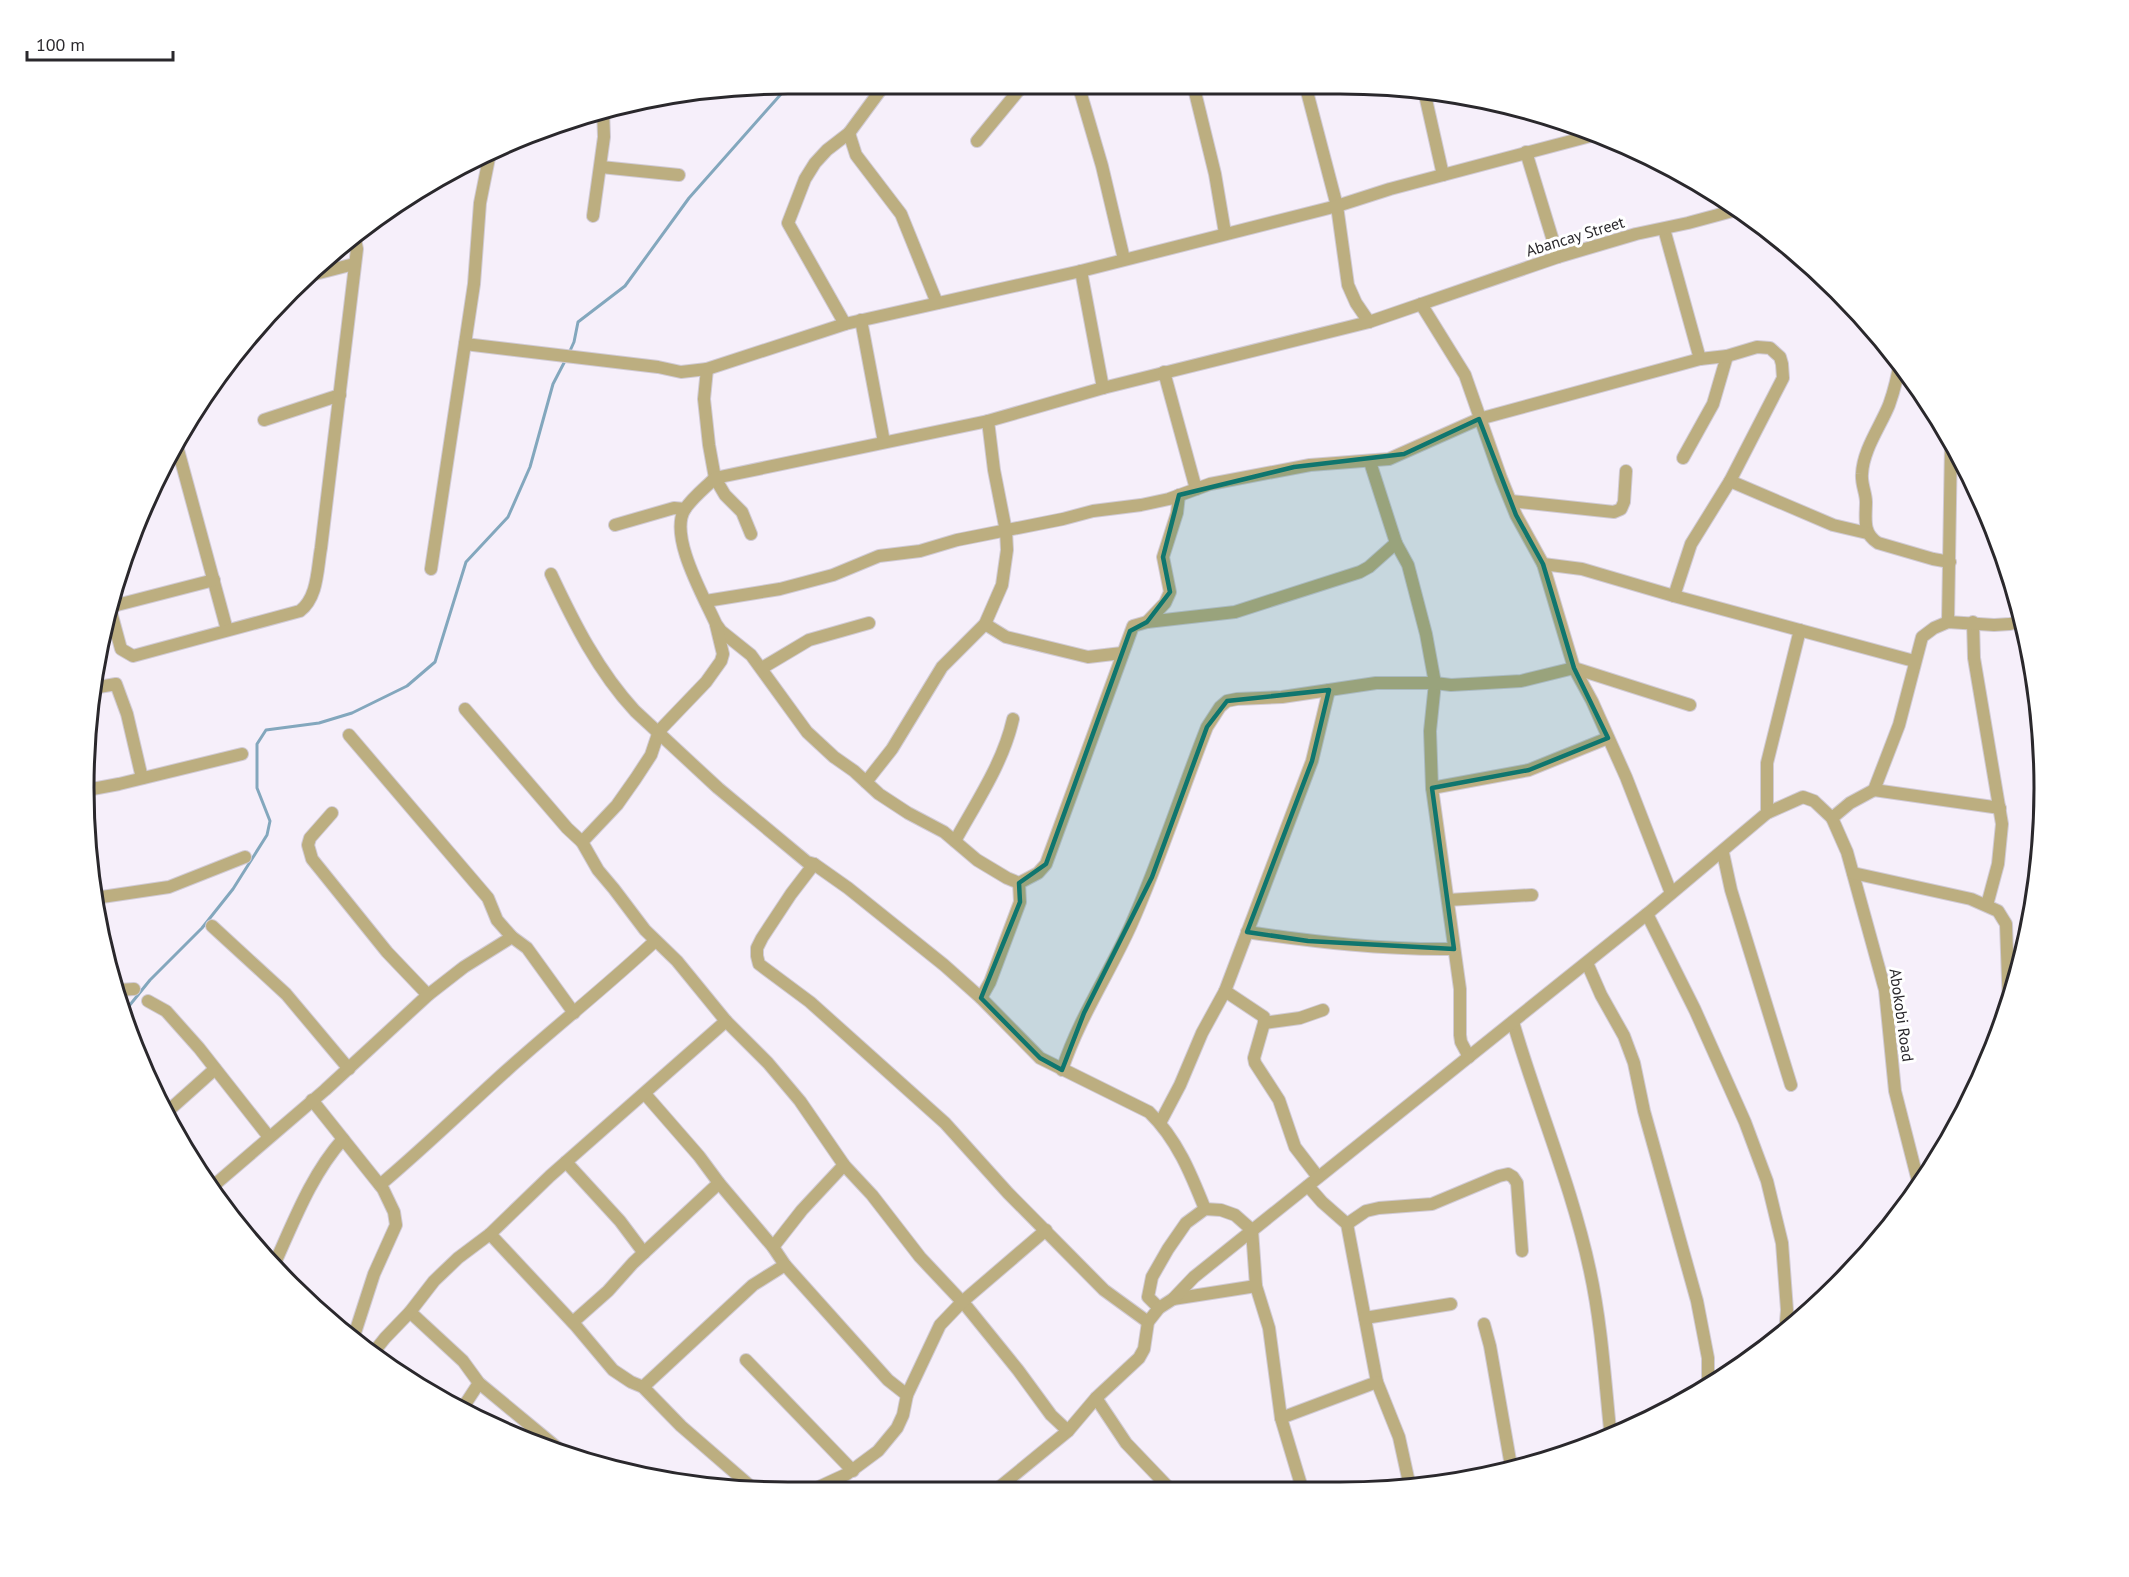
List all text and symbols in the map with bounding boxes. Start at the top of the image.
scale bar [27,24,172,62]
text: 100 m [36,33,85,56]
street label: Abancay Street [1523,211,1627,260]
street label: Abokobi Road [1886,967,1918,1063]

